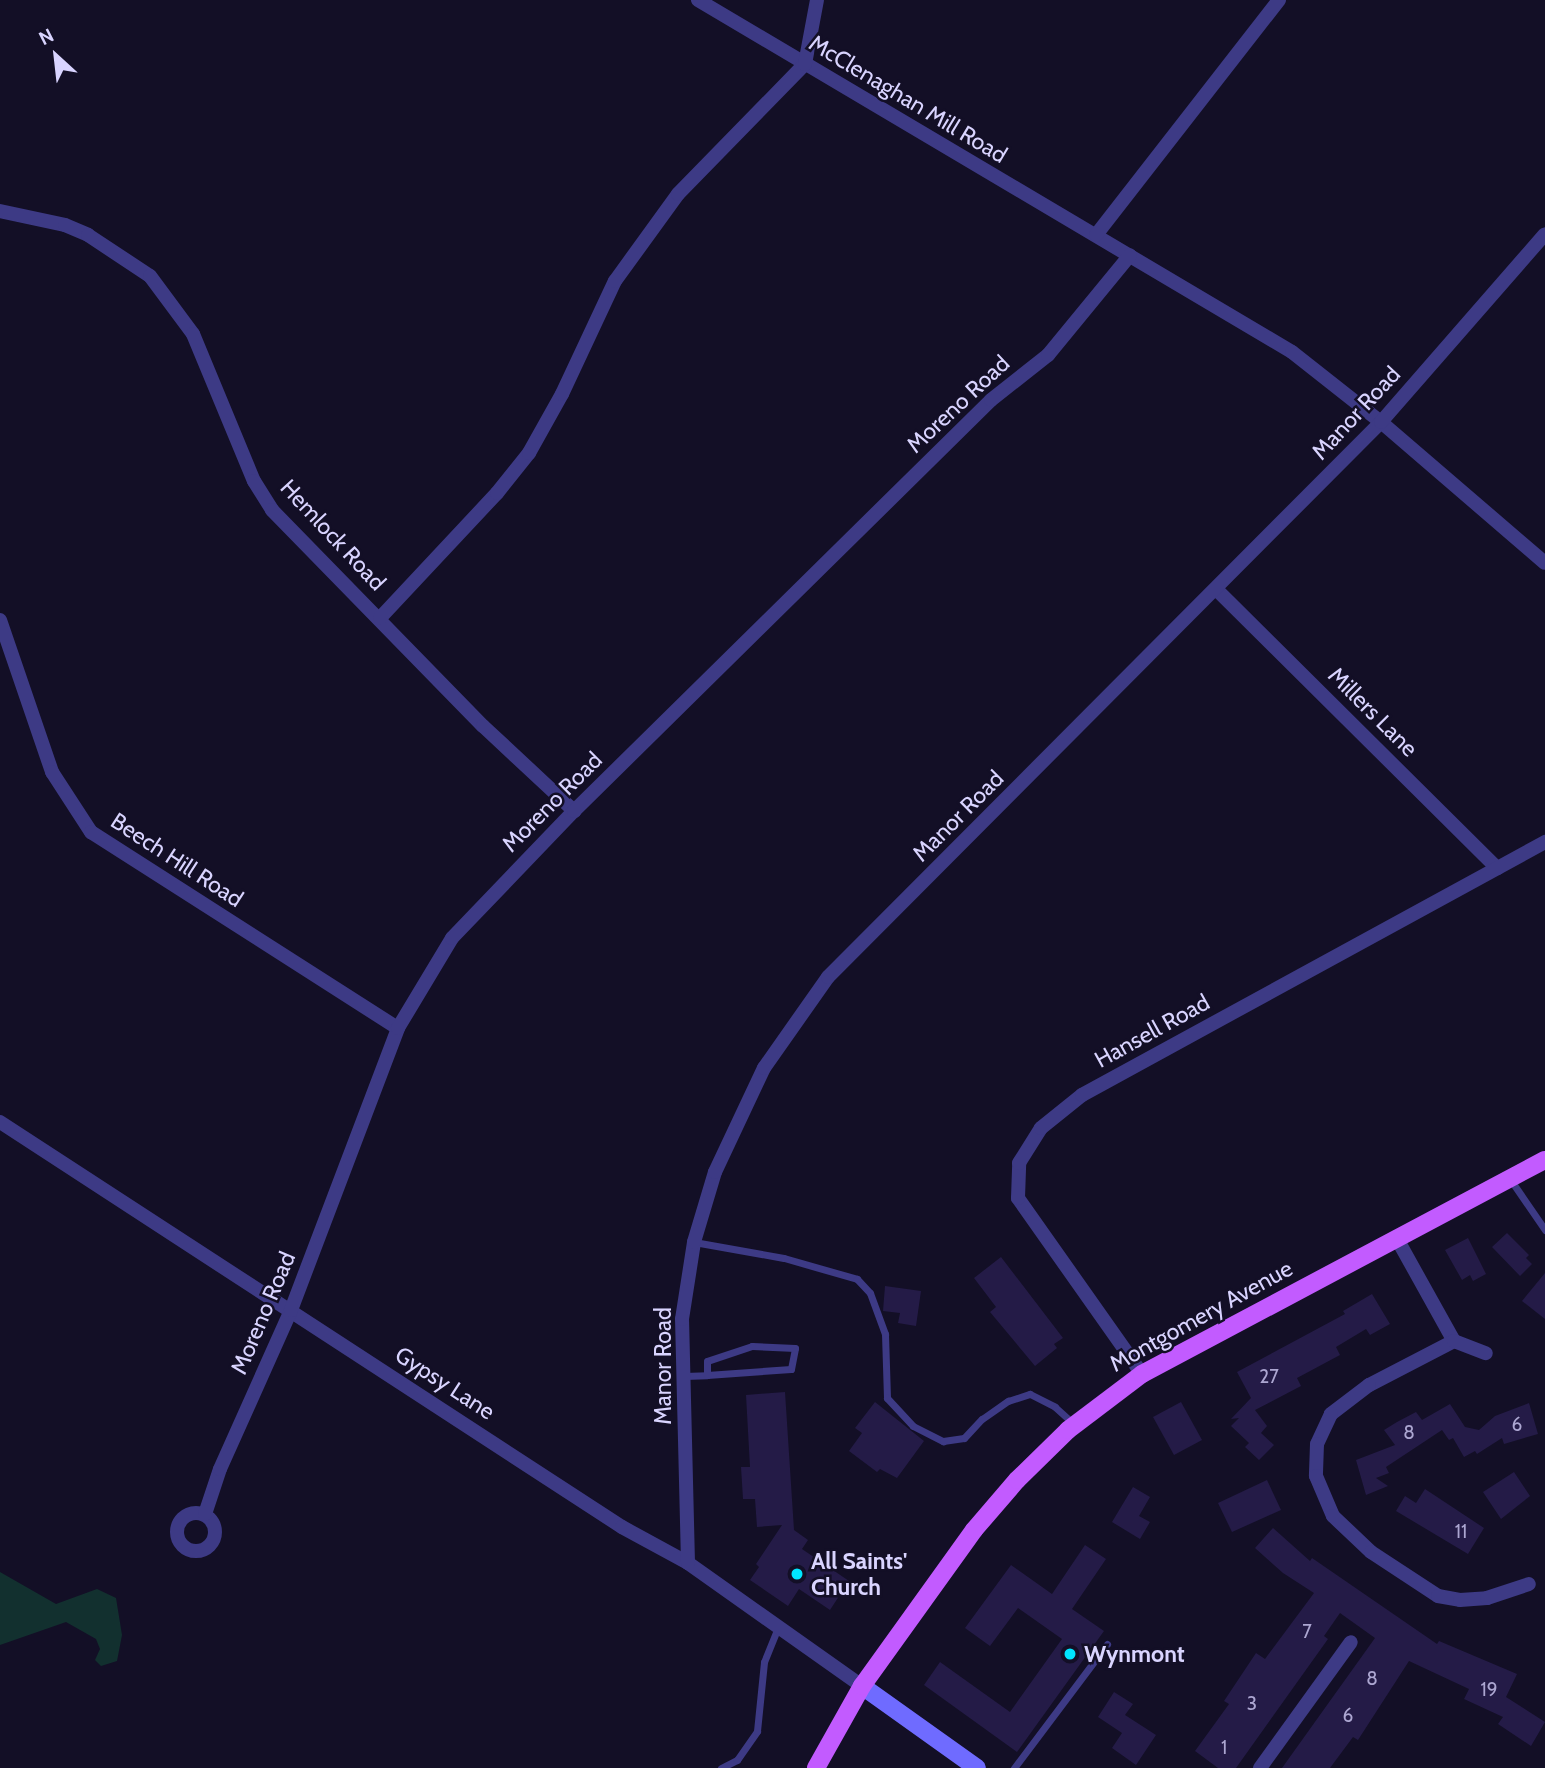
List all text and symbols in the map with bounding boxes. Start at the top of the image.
north arrow [21,21,91,91]
text: N [35,24,57,50]
street label: McClenaghan Mill Road [804,29,1012,169]
street label: Moreno Road [901,349,1015,459]
street label: Manor Road [1306,361,1406,465]
street label: Hemlock Road [275,474,391,596]
street label: Millers Lane [1323,662,1423,762]
street label: Moreno Road [496,746,608,858]
street label: Manor Road [907,765,1009,867]
street label: Beech Hill Road [106,807,248,913]
street label: Hansell Road [1090,988,1214,1074]
street label: Moreno Road [225,1248,301,1378]
street label: Montgomery Avenue [1105,1254,1297,1378]
street label: Manor Road [649,1307,677,1425]
street label: Gypsy Lane [390,1341,500,1425]
house number: 27 [1259,1366,1279,1388]
house number: 6 [1512,1414,1522,1436]
house number: 8 [1403,1422,1415,1444]
house number: 11 [1455,1521,1467,1543]
place label: All Saints' Church [811,1547,907,1601]
marker: All Saints' Church [789,1566,805,1582]
house number: 7 [1302,1621,1312,1643]
place label: Wynmont [1084,1640,1185,1668]
marker: Wynmont [1062,1646,1078,1662]
house number: 8 [1366,1668,1378,1690]
house number: 19 [1481,1679,1497,1701]
house number: 3 [1247,1693,1257,1715]
house number: 6 [1343,1705,1353,1727]
house number: 1 [1221,1737,1227,1759]

